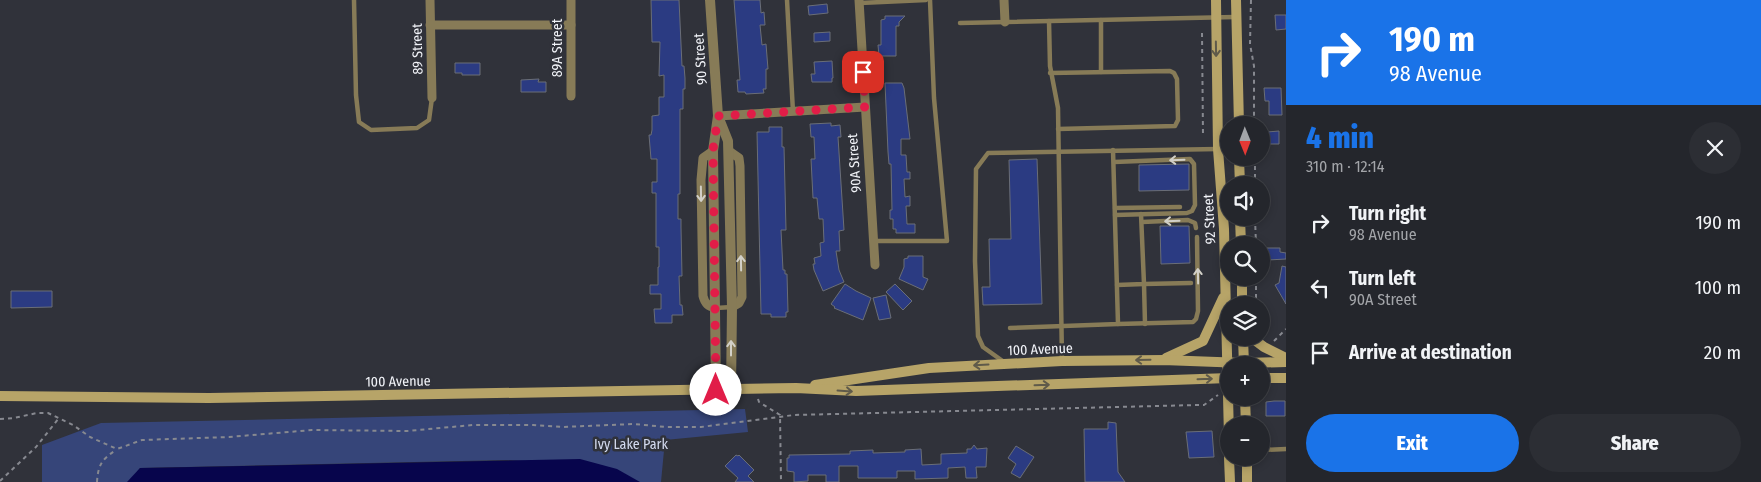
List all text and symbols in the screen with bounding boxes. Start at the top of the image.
street label: 89A Street [549,18,566,77]
text: 190 m [1389,18,1475,60]
icon: right [1306,20,1371,85]
street label: 89 Street [409,23,426,75]
street label: 90 Street [690,32,711,85]
one-way arrow [1211,40,1221,56]
pin [842,51,884,93]
icon: arrive [849,58,877,86]
text: 98 Avenue [1389,60,1482,87]
north arrow [1220,116,1270,166]
map controls [1220,116,1270,466]
text: 4 min [1306,120,1374,156]
button: close [1689,122,1741,174]
street label: 90A Street [844,132,865,193]
one-way arrow [1169,155,1185,164]
text: 310 m · 12:14 [1306,157,1384,176]
button: sound [1220,176,1270,226]
one-way arrow [696,186,706,202]
street label: 92 Street [1200,193,1219,245]
text: Turn right [1349,202,1426,225]
icon: right [1306,209,1334,237]
text: 190 m [1695,211,1741,234]
one-way arrow [1164,216,1180,225]
text: 98 Avenue [1349,225,1417,244]
button: search [1220,236,1270,286]
one-way arrow [736,256,746,272]
text: Turn left [1349,267,1416,290]
one-way arrow [1193,268,1202,284]
icon: left [1306,274,1334,302]
text: 100 m [1695,276,1741,299]
text: 90A Street [1349,290,1417,309]
button: layers [1220,296,1270,346]
icon: arrive [1306,339,1334,367]
street label: 100 Avenue [1007,340,1073,359]
one-way arrow [727,341,736,357]
text: Arrive at destination [1349,341,1512,364]
text: 20 m [1704,341,1741,364]
one-way arrow [1135,355,1152,365]
button: + [1220,356,1270,406]
one-way arrow [973,361,989,370]
position arrow [689,363,741,415]
street label: 100 Avenue [365,372,431,391]
one-way arrow [1196,374,1212,384]
one-way arrow [1034,380,1050,389]
one-way arrow [837,386,853,395]
button: Exit [1306,414,1519,472]
button: Share [1529,414,1741,472]
button: − [1220,416,1270,466]
park label: Ivy Lake Park [594,436,668,453]

